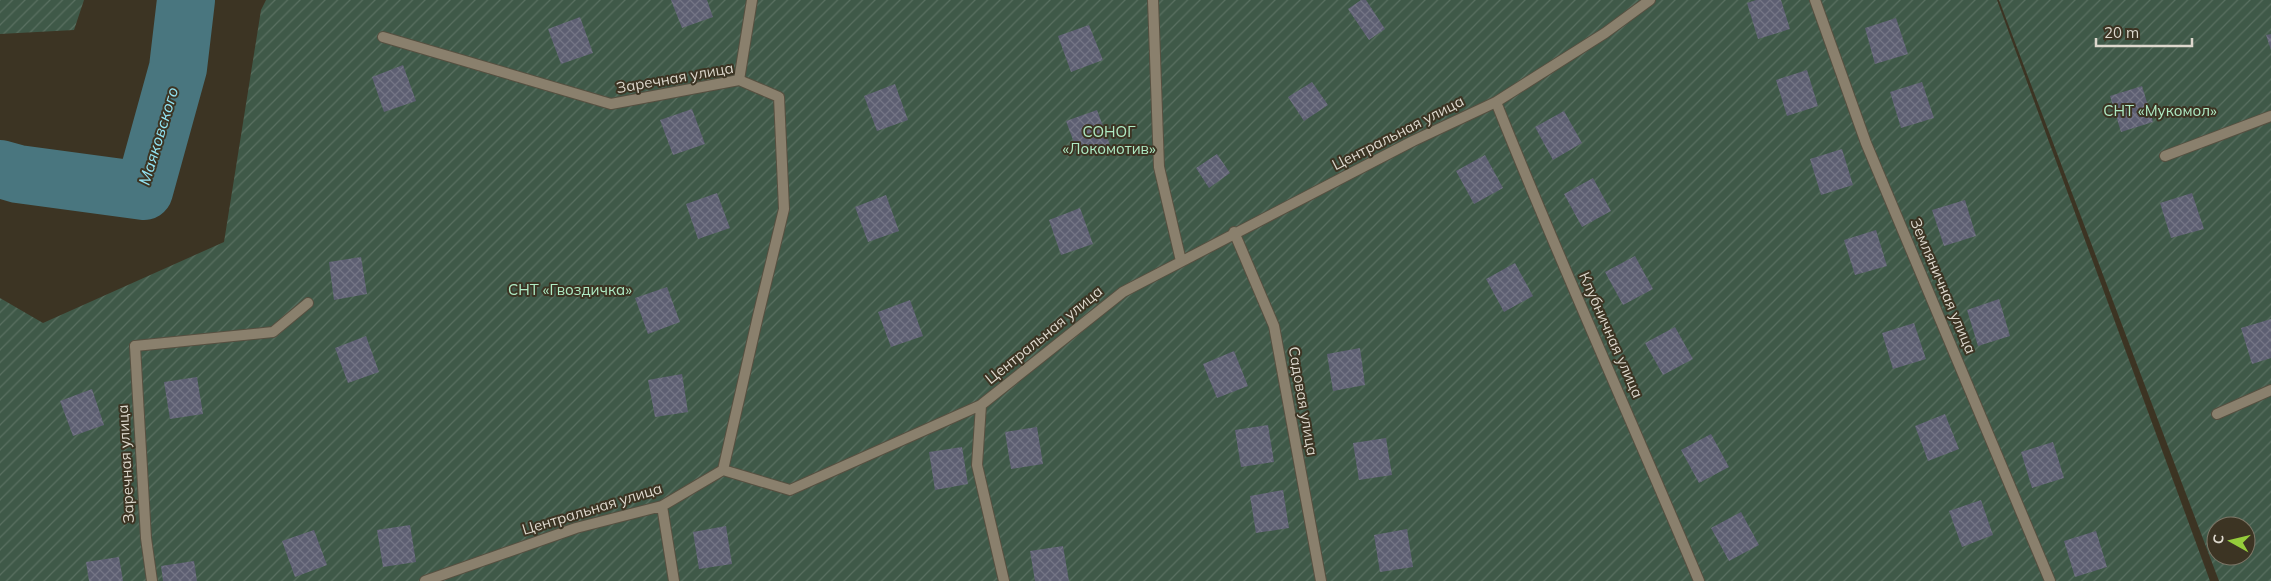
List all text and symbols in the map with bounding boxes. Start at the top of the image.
scale bar [2096,15,2192,47]
text: 20 m [2104,23,2139,42]
street label: Заречная улица [615,58,735,97]
water label: Маяковского [134,85,182,187]
street label: Центральная улица [1329,91,1467,174]
park label: СНТ «Мукомол» [2103,101,2217,120]
park label: СОНОГ «Локомотив» [1062,122,1156,158]
street label: Земляничная улица [1906,215,1981,357]
street label: Клубничная улица [1575,269,1648,401]
park label: СНТ «Гвоздичка» [508,280,632,299]
street label: Центральная улица [981,281,1106,388]
street label: Садовая улица [1285,345,1322,457]
street label: Заречная улица [113,404,138,524]
street label: Центральная улица [520,478,664,539]
north arrow [2206,516,2256,566]
text: С [2209,533,2228,545]

